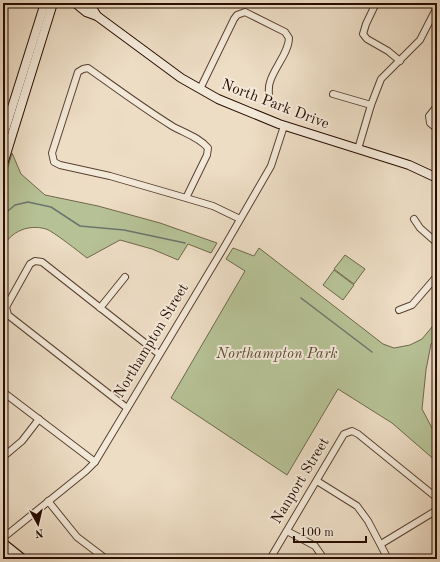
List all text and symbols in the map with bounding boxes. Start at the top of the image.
street label: North Park Drive [219,78,331,132]
street label: Northampton Street [112,281,192,401]
park label: Northampton Park [215,347,338,362]
street label: Nanport Street [269,435,333,527]
north arrow [18,504,58,544]
scale bar [294,518,366,544]
text: N [34,526,44,539]
text: 100 m [300,527,334,539]

